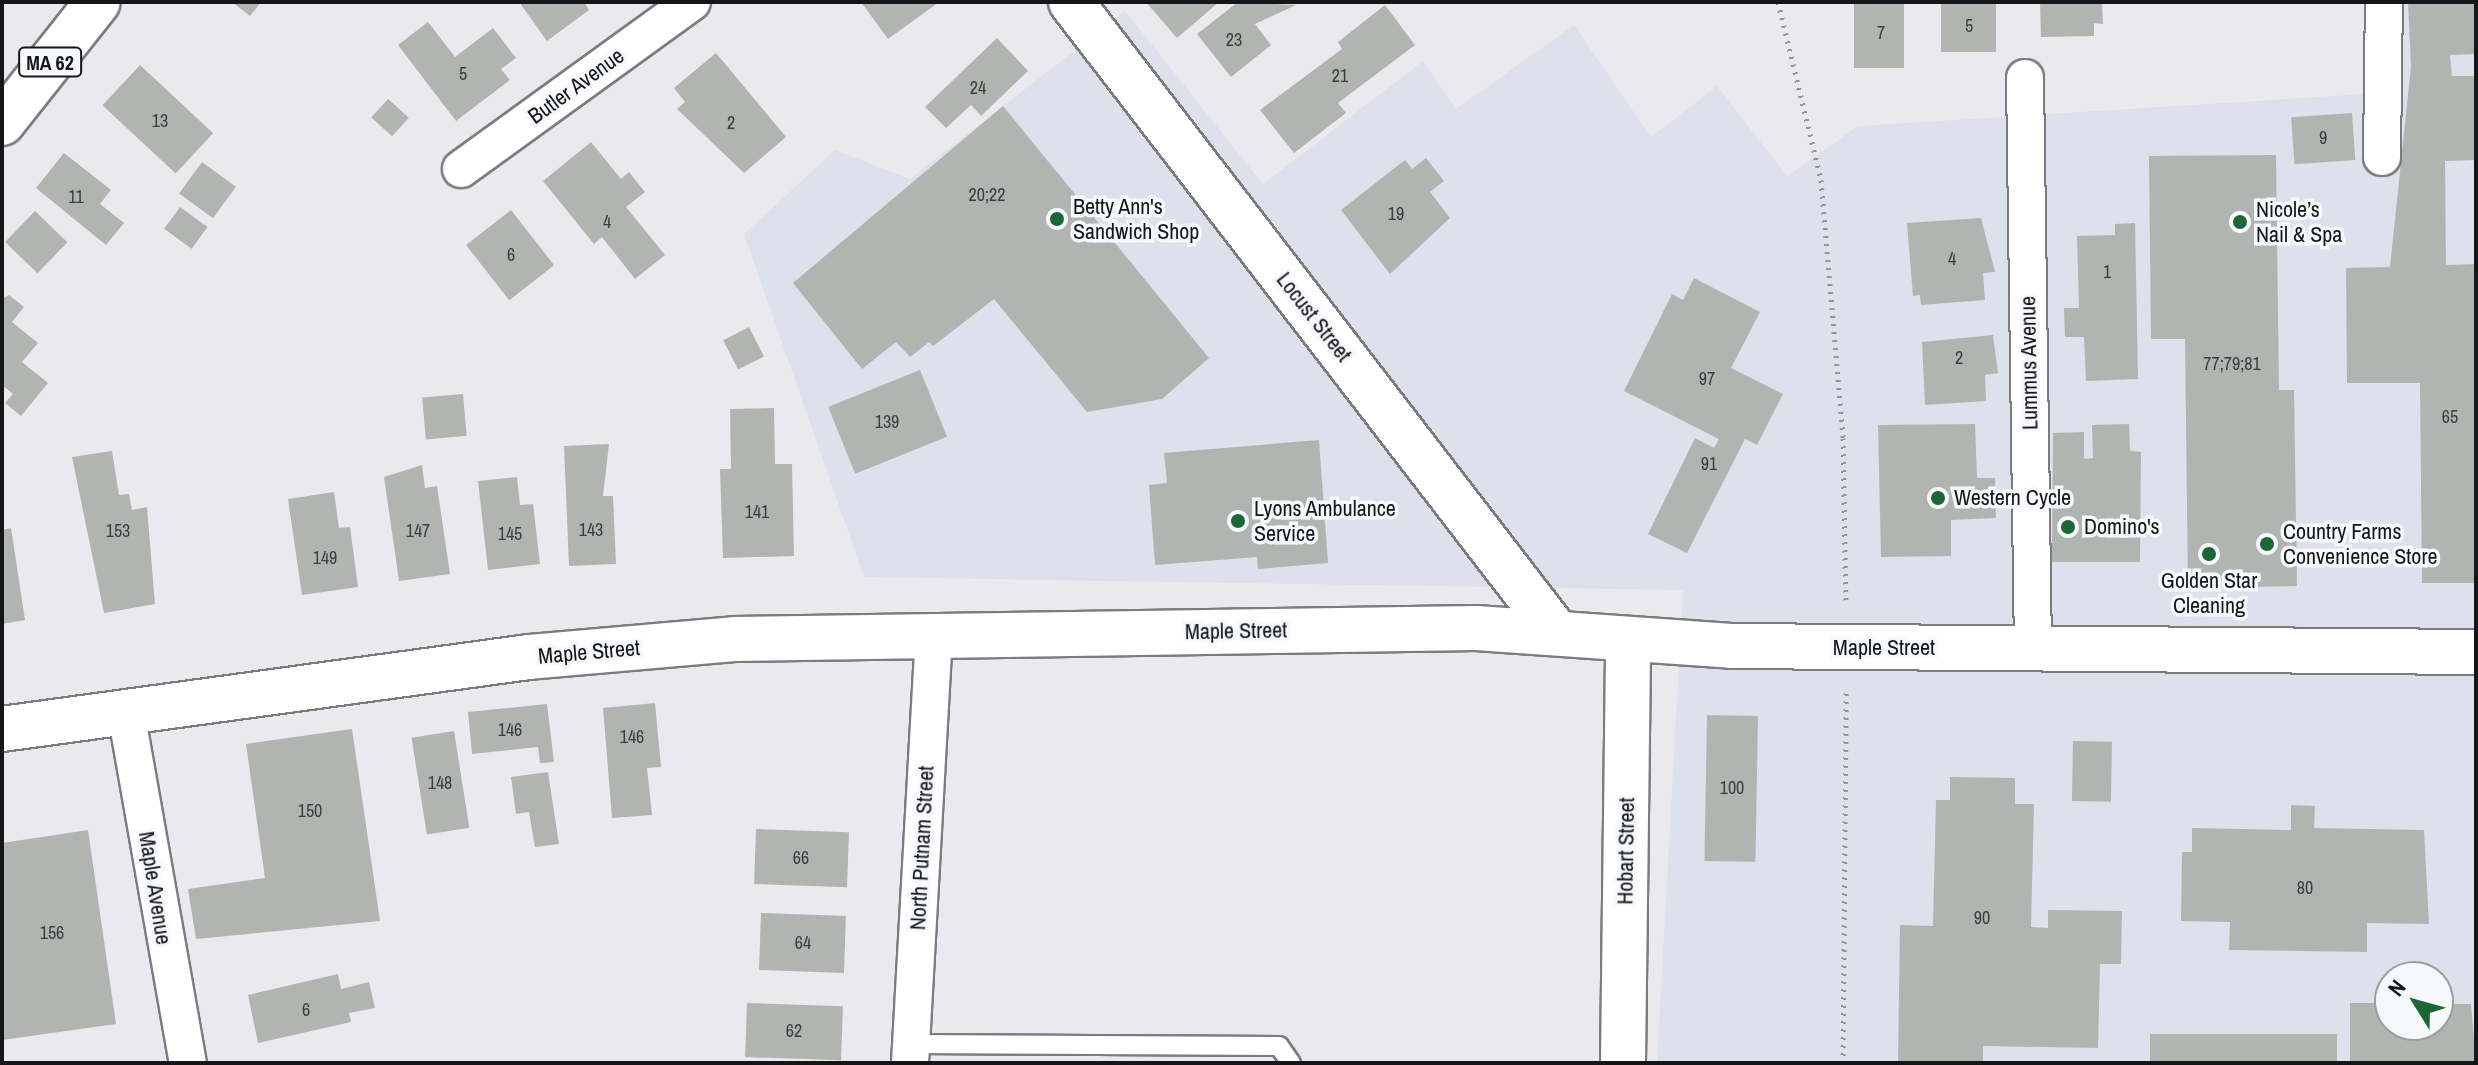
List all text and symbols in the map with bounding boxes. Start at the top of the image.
house number: 5 [1965,15,1973,37]
house number: 7 [1877,22,1885,44]
house number: 23 [1226,29,1242,51]
street label: Butler Avenue [523,42,629,130]
road number: MA 62 [16,46,84,78]
house number: 5 [459,63,467,85]
house number: 21 [1332,65,1348,87]
house number: 24 [970,77,986,99]
house number: 13 [152,110,168,132]
house number: 2 [727,112,735,134]
house number: 9 [2319,127,2327,149]
house number: 20;22 [969,184,1005,206]
house number: 11 [68,186,84,208]
place label: Betty Ann's Sandwich Shop [1073,193,1199,244]
place label: Nicole’s Nail & Spa [2256,196,2342,248]
house number: 19 [1388,203,1404,225]
marker: Betty Ann's Sandwich Shop [1048,210,1066,228]
house number: 4 [603,211,611,233]
marker: Nicole’s Nail & Spa [2231,213,2249,231]
house number: 6 [507,244,515,266]
house number: 4 [1948,248,1956,270]
house number: 1 [2103,261,2111,283]
street label: Locust Street [1271,267,1357,367]
street label: Lummus Avenue [2015,295,2043,431]
house number: 2 [1955,347,1963,369]
house number: 77;79;81 [2203,353,2261,375]
house number: 97 [1699,368,1715,390]
house number: 65 [2442,406,2458,428]
house number: 139 [875,411,899,433]
house number: 91 [1701,453,1717,475]
place label: Western Cycle [1954,485,2071,511]
marker: Western Cycle [1929,489,1947,507]
place label: Lyons Ambulance Service [1254,495,1397,546]
house number: 141 [745,501,769,523]
marker: Lyons Ambulance Service [1229,512,1247,530]
place label: Domino's [2084,514,2160,540]
marker: Domino's [2059,518,2077,536]
place label: Country Farms Convenience Store [2283,518,2437,570]
house number: 143 [579,519,603,541]
house number: 153 [106,520,130,542]
house number: 147 [406,520,430,542]
house number: 145 [498,523,522,545]
marker: Country Farms Convenience Store [2258,535,2276,553]
marker: Golden Star Cleaning [2200,545,2218,563]
house number: 149 [313,547,337,569]
place label: Golden Star Cleaning [2161,567,2257,618]
street label: Maple Street [1185,617,1287,645]
street label: Maple Street [537,634,641,670]
street label: Maple Street [1833,635,1935,661]
house number: 146 [498,719,522,741]
house number: 146 [620,726,644,748]
street label: North Putnam Street [905,765,939,931]
house number: 148 [428,772,452,794]
house number: 100 [1720,777,1744,799]
street label: Hobart Street [1612,797,1640,905]
house number: 150 [298,800,322,822]
street label: Maple Avenue [133,829,177,947]
house number: 66 [793,847,809,869]
house number: 80 [2297,877,2313,899]
house number: 90 [1974,907,1990,929]
house number: 156 [40,922,64,944]
house number: 64 [795,932,811,954]
north arrow [2374,961,2454,1041]
text: N [2381,974,2412,1002]
house number: 6 [302,999,310,1021]
house number: 62 [786,1020,802,1042]

